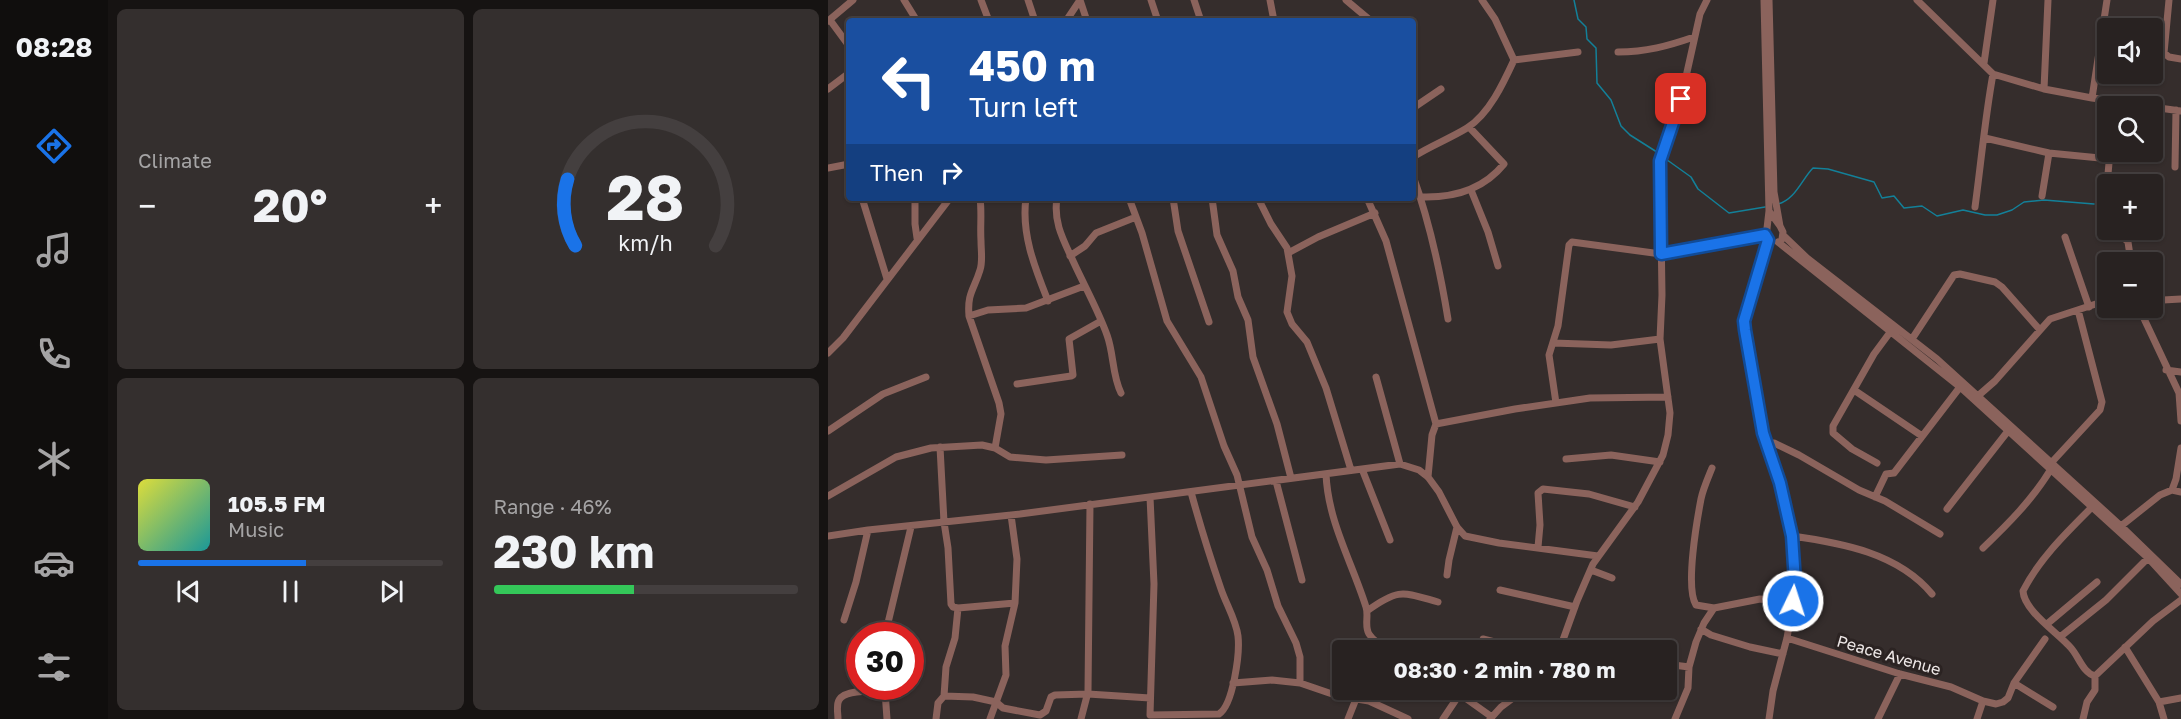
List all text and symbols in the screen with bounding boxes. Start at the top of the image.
map controls [2097,18,2163,318]
button: sound [2097,18,2163,84]
text: 08:28 [15,31,93,63]
text: 450 m [969,40,1095,90]
icon: left [870,42,948,120]
pin [1655,73,1706,124]
icon: arrive [1664,82,1697,115]
text: Turn left [969,91,1078,123]
button: search [2097,96,2163,162]
icon: directions [33,125,75,167]
text: Climate [138,148,212,172]
icon: right [935,156,968,189]
text: 28 [607,159,685,234]
text: Then [870,159,923,186]
button: + [2097,174,2163,240]
text: 20° [253,178,327,232]
text: − [138,186,156,225]
text: + [424,186,442,225]
icon: music [33,229,75,271]
text: km/h [618,230,673,256]
button: − [2097,252,2163,318]
icon: phone [33,333,75,375]
icon: climate [33,438,75,480]
text: 105.5 FM [228,490,326,517]
text: Range · 46% [494,494,612,518]
text: Music [228,517,284,541]
text: 230 km [494,524,654,578]
icon: car [33,542,75,584]
position arrow [1761,569,1825,633]
icon: previous [172,575,205,608]
icon: pause [274,575,307,608]
icon: next [375,575,408,608]
speed limit sign: 30 [846,622,924,700]
street label: Peace Avenue [1835,631,1943,679]
icon: filters [33,646,75,688]
text: 08:30 · 2 min · 780 m [1394,656,1615,683]

